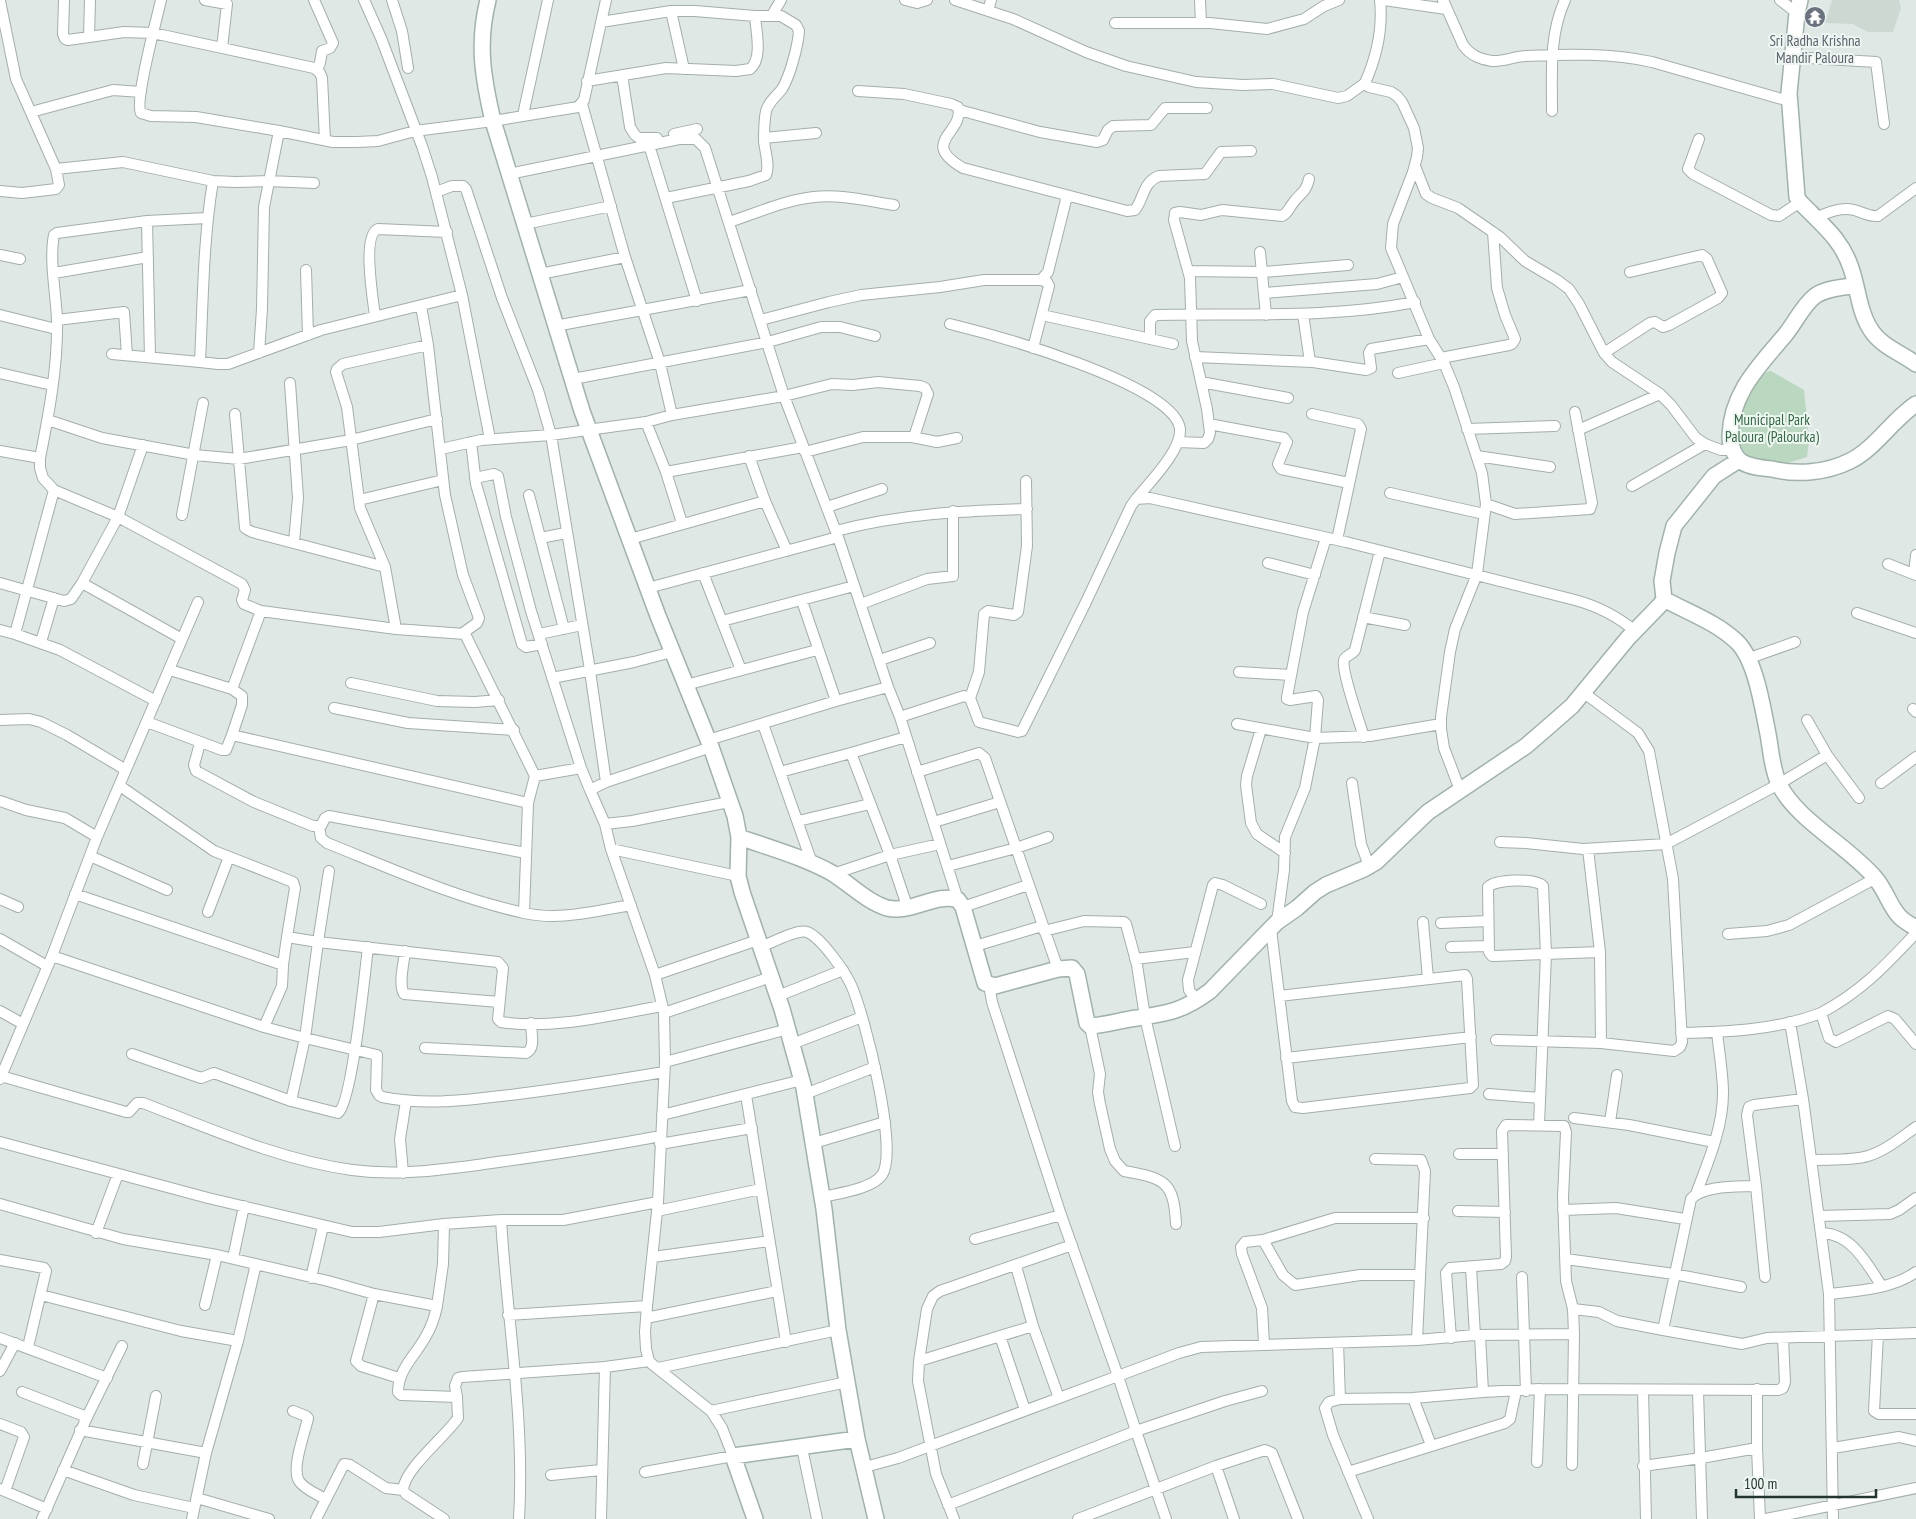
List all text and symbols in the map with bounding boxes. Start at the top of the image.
temple icon: Sri Radha Krishna Mandir Paloura [1803,5,1827,29]
place label: Sri Radha Krishna Mandir Paloura [1769,31,1861,67]
park label: Municipal Park Paloura (Palourka) [1725,410,1819,446]
scale bar [1736,1466,1876,1498]
text: 100 m [1744,1474,1777,1493]

